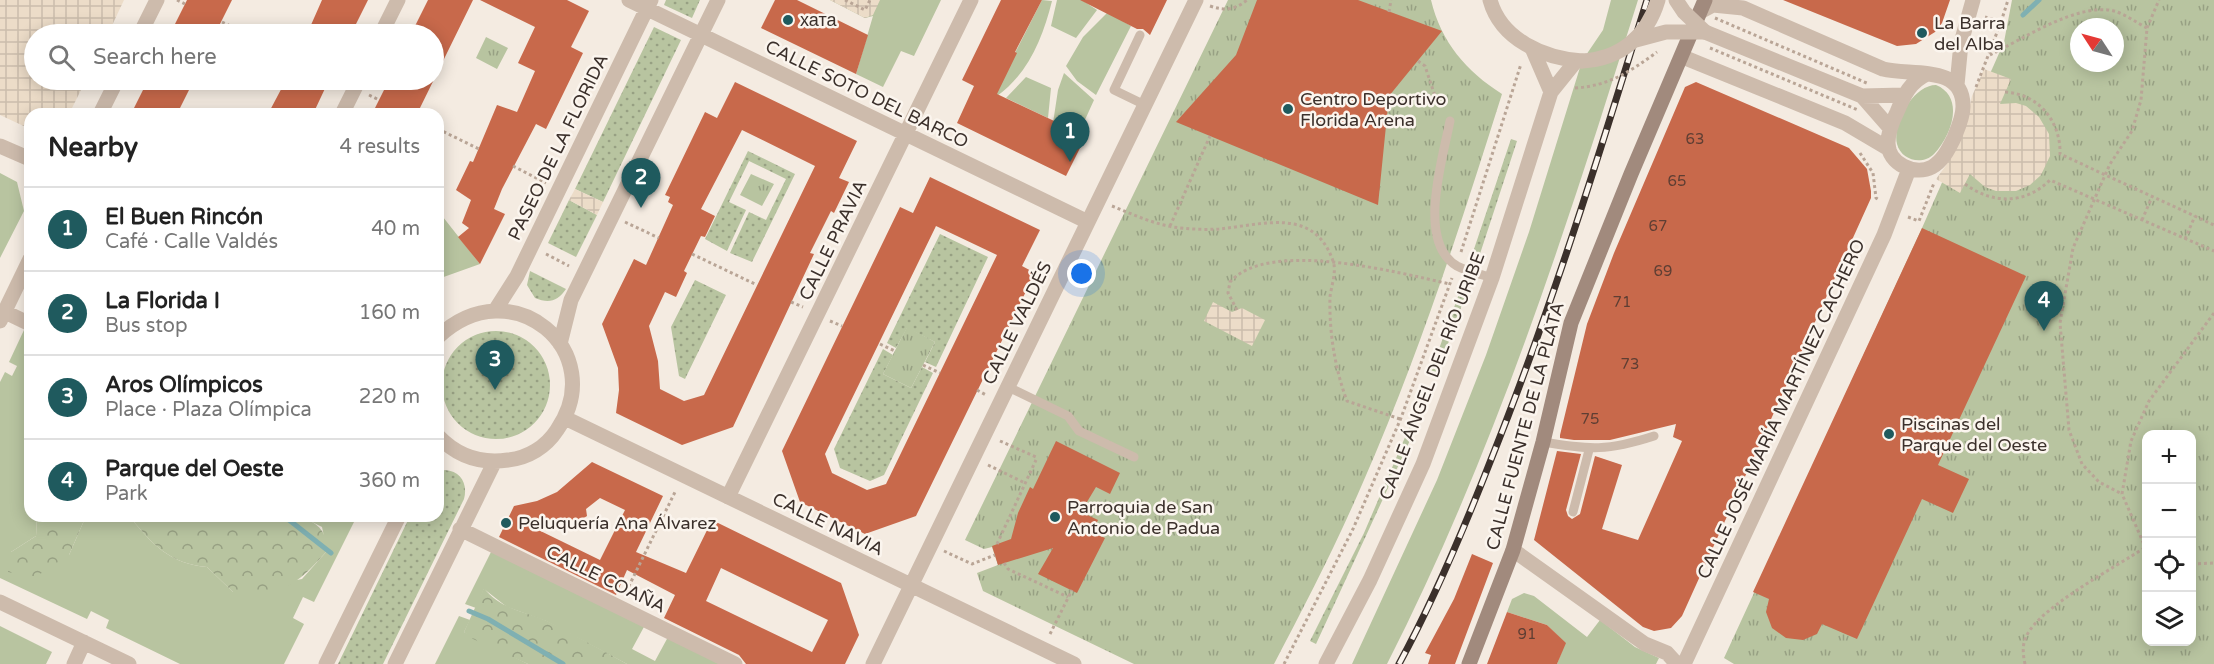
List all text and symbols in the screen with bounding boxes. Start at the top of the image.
place label: хата [800,9,837,31]
place label: La Barra del Alba [1934,12,2006,55]
marker: хата [781,13,795,27]
north arrow [2070,18,2124,72]
search box [24,24,444,90]
marker: La Barra del Alba [1915,26,1929,40]
street label: CALLE SOTO DEL BARCO [762,35,972,153]
icon: search [45,41,78,74]
text: Search here [93,44,217,70]
street label: PASEO DE LA FLORIDA [503,50,613,244]
place label: Centro Deportivo Florida Arena [1300,88,1447,131]
marker: Centro Deportivo Florida Arena [1281,102,1295,116]
pin: 1 [1050,112,1090,162]
house number: 63 [1686,130,1704,148]
text: Nearby [48,132,138,163]
text: 4 results [340,135,420,159]
pin: 2 [622,158,660,208]
house number: 65 [1668,172,1686,190]
street label: CALLE PRAVIA [794,176,872,304]
text: El Buen Rincón [105,204,263,230]
text: 1 [61,217,74,241]
text: 40 m [371,217,420,241]
house number: 67 [1649,217,1667,235]
text: Café · Calle Valdés [105,230,278,254]
street label: CALLE JOSÉ MARÍA MARTÍNEZ CACHERO [1692,236,1870,582]
street label: CALLE ÁNGEL DEL RÍO URIBE [1374,249,1490,503]
street label: CALLE VALDÉS [978,258,1056,388]
your location [1067,259,1096,288]
house number: 69 [1654,262,1672,280]
pin: 4 [2024,282,2064,331]
text: La Florida I [105,288,220,314]
house number: 71 [1613,293,1631,311]
street label: CALLE FUENTE DE LA PLATA [1481,300,1569,552]
text: 2 [61,301,74,325]
text: 160 m [359,301,420,325]
text: Bus stop [105,314,188,338]
pin: 3 [476,340,514,390]
house number: 73 [1621,355,1639,373]
text: Aros Olímpicos [105,372,263,398]
text: 3 [61,385,74,409]
text: 220 m [359,385,420,409]
text: Place · Plaza Olímpica [105,398,312,422]
house number: 75 [1581,410,1599,428]
place label: Piscinas del Parque del Oeste [1901,413,2047,456]
marker: Piscinas del Parque del Oeste [1882,427,1896,441]
map controls [2142,430,2196,646]
button: + [2142,430,2196,484]
text: Parque del Oeste [105,456,284,482]
text: 4 [61,469,74,493]
text: 360 m [359,469,420,493]
text: Park [105,482,148,506]
button: − [2142,484,2196,538]
street label: CALLE NAVIA [769,488,887,560]
place label: Parroquia de San Antonio de Padua [1067,496,1220,539]
marker: Parroquia de San Antonio de Padua [1048,510,1062,524]
place label: Peluquería Ana Álvarez [518,512,716,534]
marker: Peluquería Ana Álvarez [499,516,513,530]
button: locate [2142,538,2196,592]
street label: CALLE COAÑA [542,540,670,618]
button: layers [2142,592,2196,646]
house number: 91 [1518,625,1536,643]

